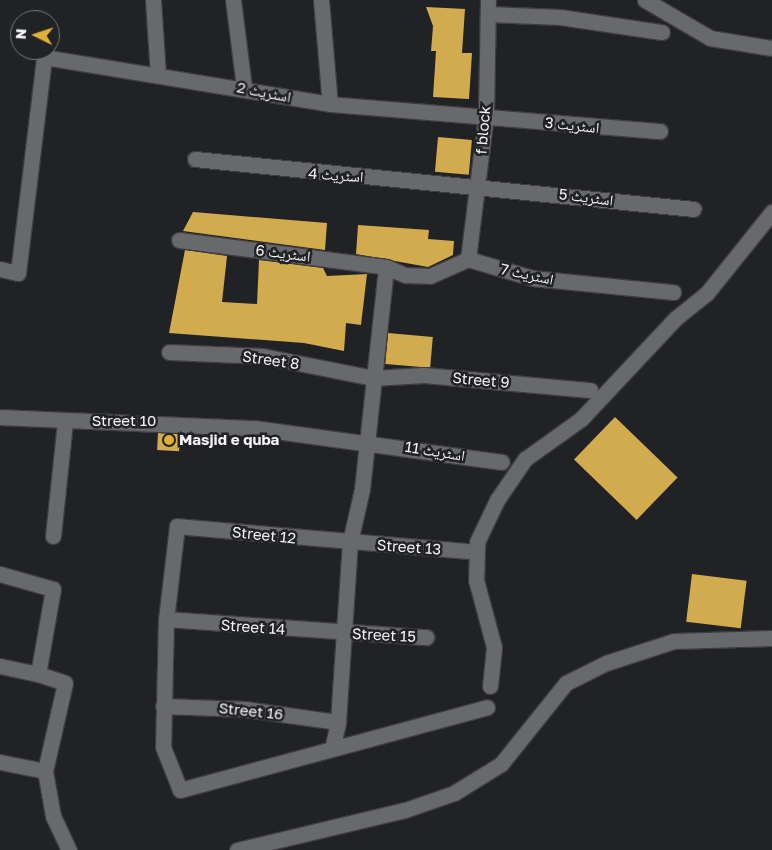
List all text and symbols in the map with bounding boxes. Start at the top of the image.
north arrow [10,10,60,60]
text: N [12,28,29,40]
street label: اسٹریٹ 2 [235,78,293,106]
street label: f block [472,105,494,155]
street label: اسٹریٹ 3 [544,113,600,137]
street label: اسٹریٹ 4 [308,164,364,186]
street label: اسٹریٹ 5 [558,185,614,209]
street label: اسٹریٹ 6 [255,241,311,265]
street label: اسٹریٹ 7 [499,260,555,288]
street label: Street 8 [241,347,301,373]
street label: Street 9 [452,369,510,391]
street label: Street 10 [92,412,156,430]
place label: Masjid e quba [179,431,279,449]
marker: Masjid e quba [163,434,175,446]
street label: اسٹریٹ 11 [404,437,466,465]
street label: Street 12 [231,523,297,547]
street label: Street 13 [376,536,442,558]
street label: Street 14 [220,616,286,638]
street label: Street 15 [352,624,416,646]
street label: Street 16 [218,699,284,723]

